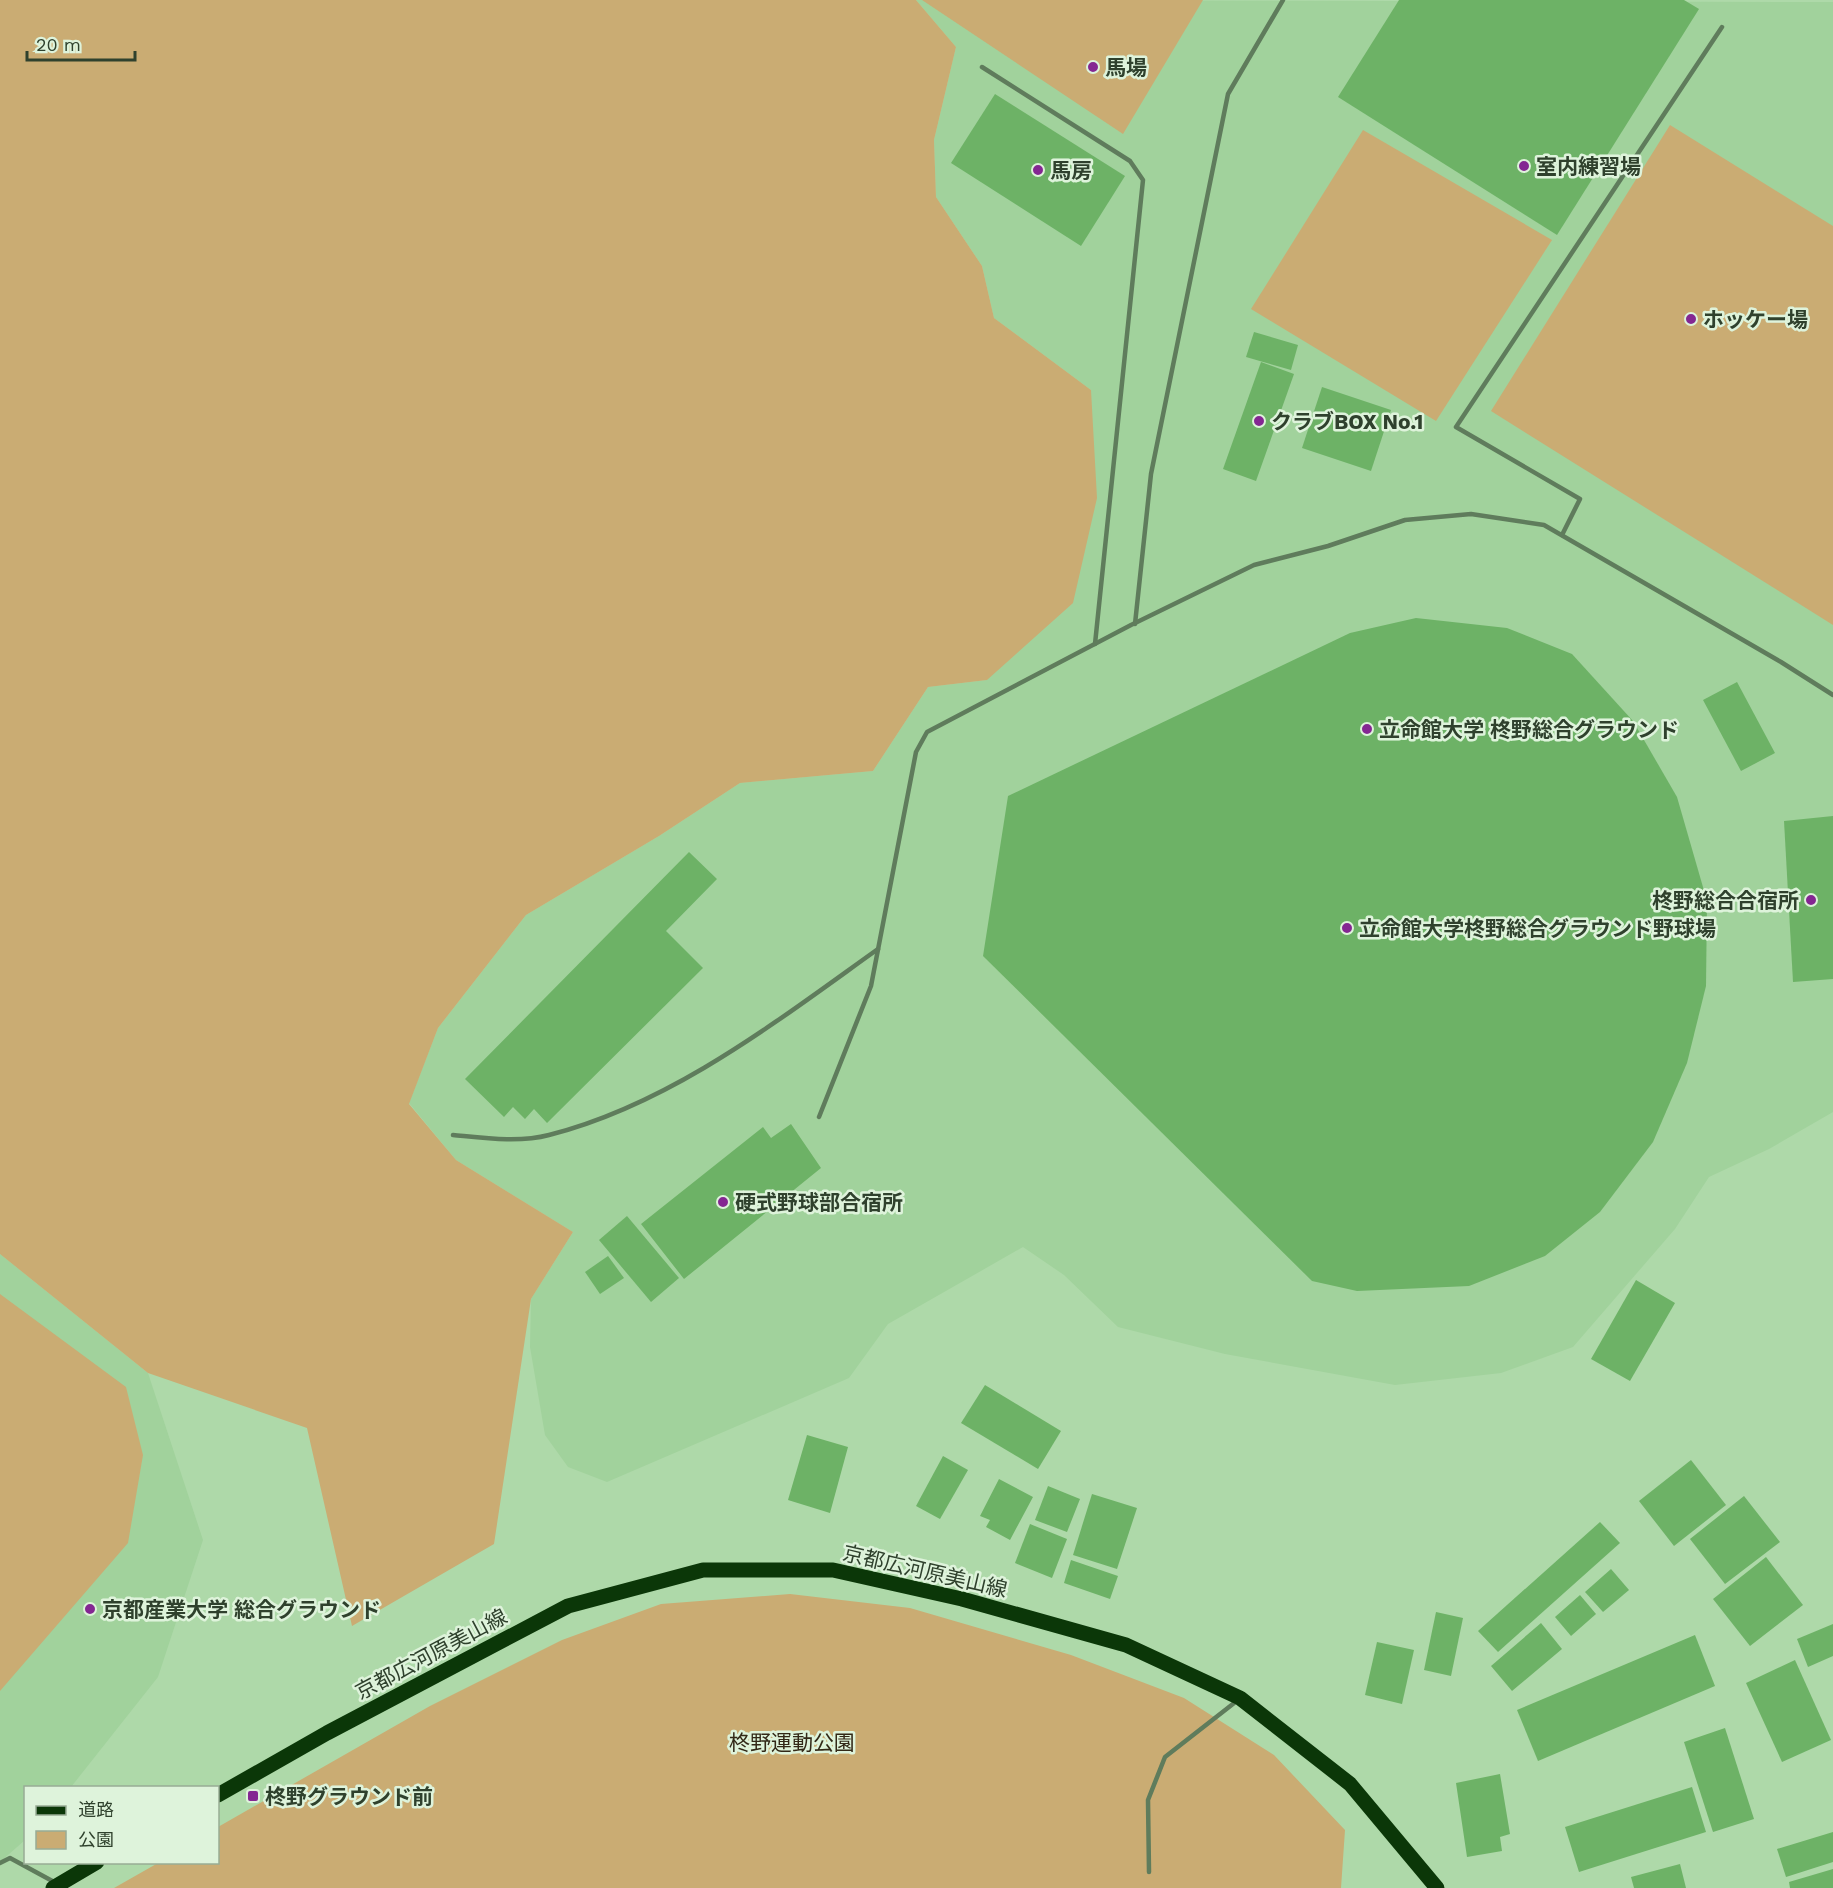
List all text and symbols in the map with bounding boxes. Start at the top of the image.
scale bar [27,24,135,62]
text: 20 m [36,34,81,55]
place label: 馬場 [1105,55,1147,80]
marker: 馬場 [1086,60,1100,74]
place label: 室内練習場 [1536,154,1641,179]
place label: 馬房 [1050,158,1092,183]
marker: 室内練習場 [1517,159,1531,173]
marker: 馬房 [1031,163,1045,177]
place label: ホッケー場 [1703,307,1808,332]
marker: ホッケー場 [1684,312,1698,326]
place label: クラブBOX No.1 [1271,409,1423,434]
marker: クラブBOX No.1 [1252,414,1266,428]
place label: 立命館大学 柊野総合グラウンド [1379,717,1679,742]
marker: 立命館大学 柊野総合グラウンド [1360,722,1374,736]
place label: 柊野総合合宿所 [1652,888,1799,913]
marker: 柊野総合合宿所 [1804,893,1818,907]
place label: 立命館大学柊野総合グラウンド野球場 [1359,916,1716,941]
marker: 立命館大学柊野総合グラウンド野球場 [1340,921,1354,935]
place label: 硬式野球部合宿所 [735,1190,903,1215]
marker: 硬式野球部合宿所 [716,1195,730,1209]
street label: 京都広河原美山線 [840,1540,1010,1602]
place label: 京都産業大学 総合グラウンド [102,1597,381,1622]
marker: 京都産業大学 総合グラウンド [83,1602,97,1616]
street label: 京都広河原美山線 [351,1604,511,1704]
park label: 柊野運動公園 [729,1730,855,1755]
place label: 柊野グラウンド前 [265,1784,433,1809]
legend [24,1786,219,1864]
marker: 柊野グラウンド前 [246,1789,260,1803]
text: 道路 [78,1799,114,1820]
text: 公園 [78,1829,114,1850]

